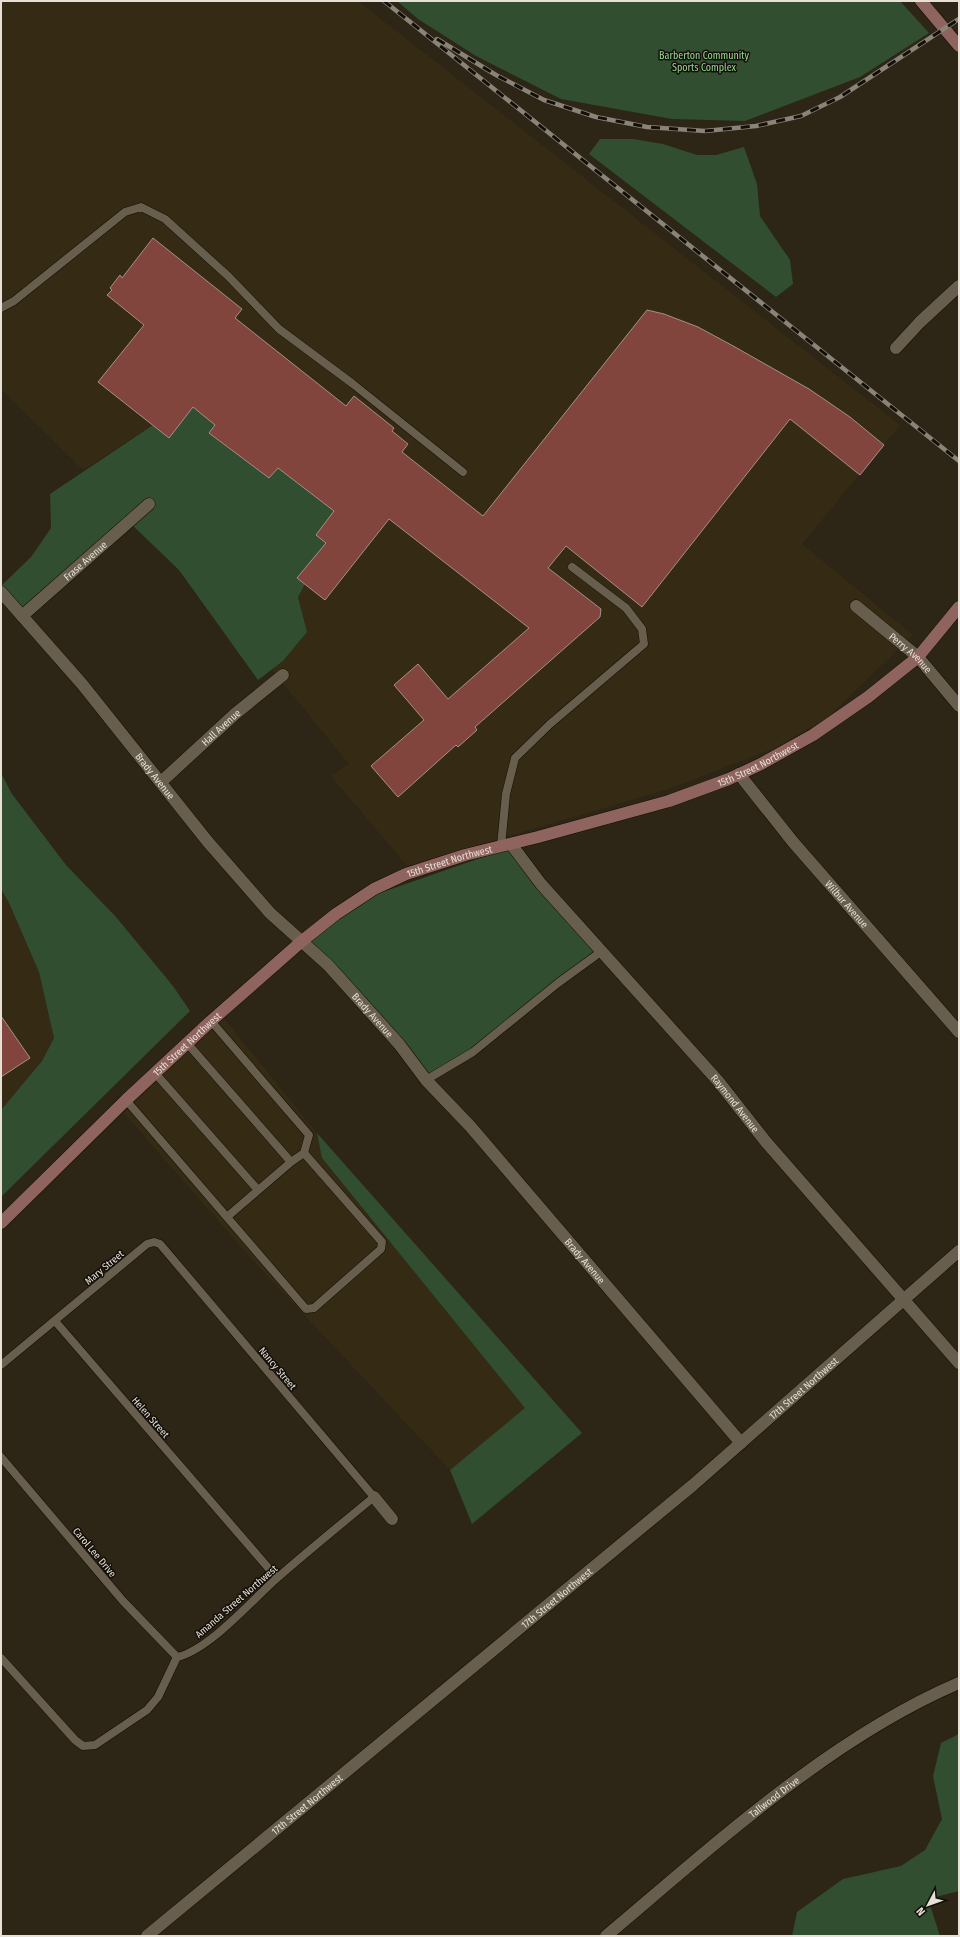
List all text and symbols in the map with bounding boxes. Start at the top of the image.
park label: Barberton Community Sports Complex [659,50,749,74]
street label: Frase Avenue [62,539,110,583]
street label: Perry Avenue [886,631,934,676]
street label: Hall Avenue [199,707,243,749]
street label: 15th Street Northwest [716,739,801,790]
street label: Brady Avenue [132,751,177,802]
street label: 15th Street Northwest [405,843,494,880]
street label: Wilbur Avenue [822,878,870,931]
street label: Brady Avenue [349,991,395,1040]
street label: 15th Street Northwest [151,1009,224,1079]
street label: Raymond Avenue [708,1072,761,1135]
street label: Brady Avenue [562,1236,607,1287]
street label: Mary Street [83,1248,127,1287]
street label: Nancy Street [256,1345,299,1393]
street label: 17th Street Northwest [767,1355,842,1422]
street label: Helen Street [129,1395,172,1441]
street label: Carol Lee Drive [70,1525,118,1580]
street label: Amanda Street Northwest [193,1562,281,1641]
street label: 17th Street Northwest [519,1565,595,1631]
street label: 17th Street Northwest [269,1772,346,1838]
street label: Tallwood Drive [747,1775,802,1821]
north arrow [908,1885,948,1925]
text: N [914,1904,928,1918]

